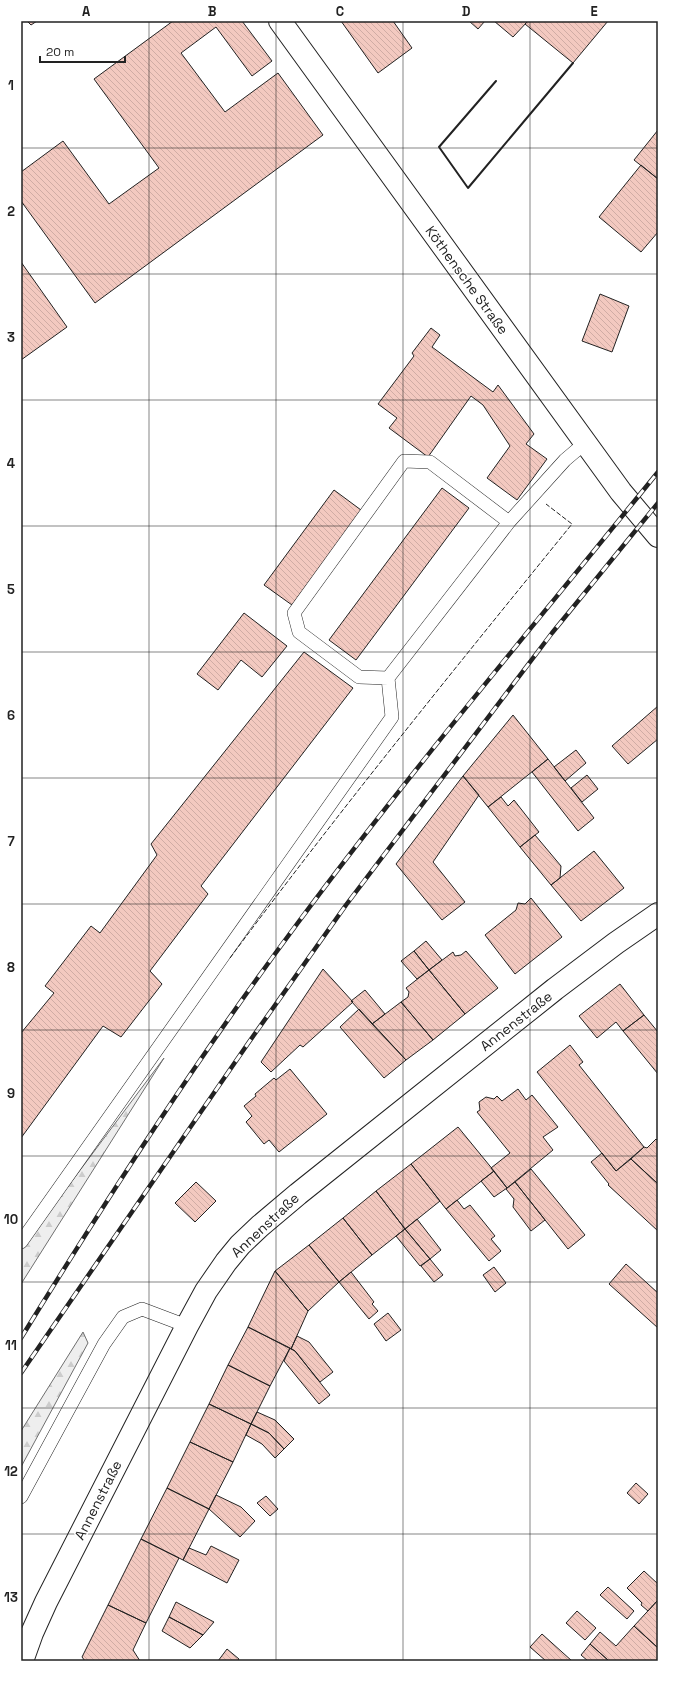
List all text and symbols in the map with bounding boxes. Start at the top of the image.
text: A [82,3,91,20]
text: B [208,3,217,20]
text: C [336,3,344,20]
text: D [462,3,471,20]
text: E [590,3,598,20]
scale bar [40,38,125,64]
text: 20 m [46,44,74,60]
text: 1 [8,77,14,94]
text: 2 [7,203,15,220]
street label: Köthensche Straße [422,222,512,338]
text: 3 [7,329,15,346]
text: 4 [7,455,15,472]
text: 5 [7,581,15,598]
text: 6 [7,707,15,724]
text: 7 [7,833,15,850]
text: 8 [7,959,15,976]
street label: Annenstraße [476,987,556,1055]
text: 9 [7,1085,15,1102]
street label: Annenstraße [227,1189,303,1261]
text: 10 [4,1211,18,1228]
text: 11 [5,1337,17,1354]
street label: Annenstraße [70,1457,126,1543]
text: 12 [4,1463,18,1480]
text: 13 [4,1589,18,1606]

